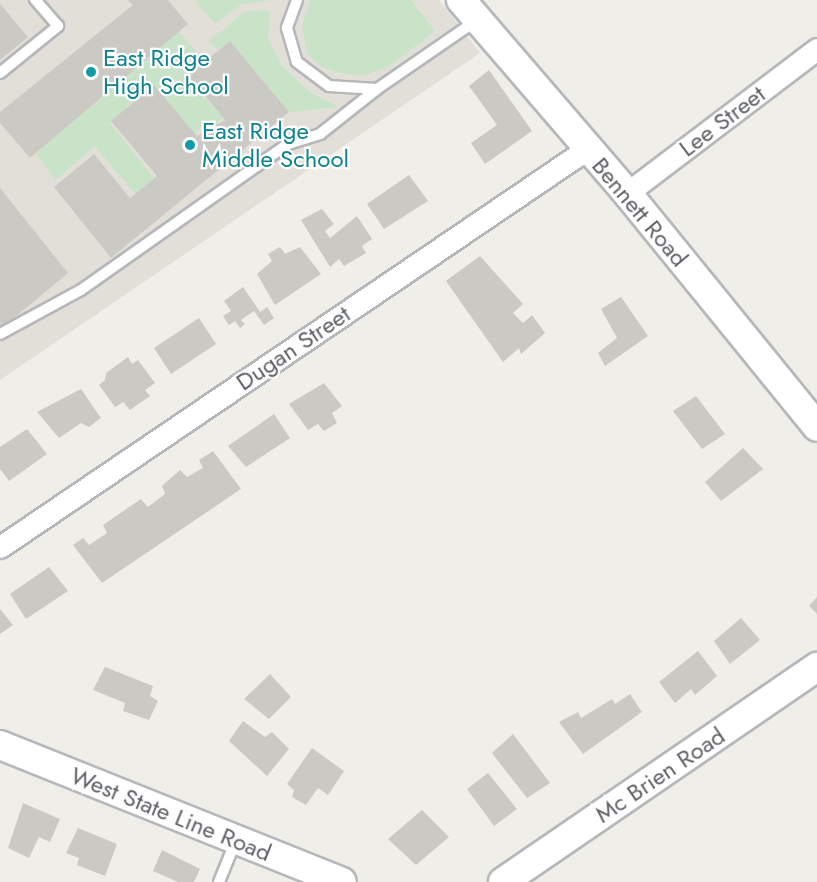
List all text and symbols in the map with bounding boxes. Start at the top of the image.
place label: East Ridge High School [103,44,229,100]
marker: East Ridge High School [84,65,98,79]
street label: Lee Street [673,79,771,163]
place label: East Ridge Middle School [202,117,349,173]
marker: East Ridge Middle School [183,138,197,152]
street label: Bennett Road [586,151,694,273]
street label: Dugan Street [231,299,355,397]
street label: Mc Brien Road [590,721,730,829]
street label: West State Line Road [67,761,275,867]

